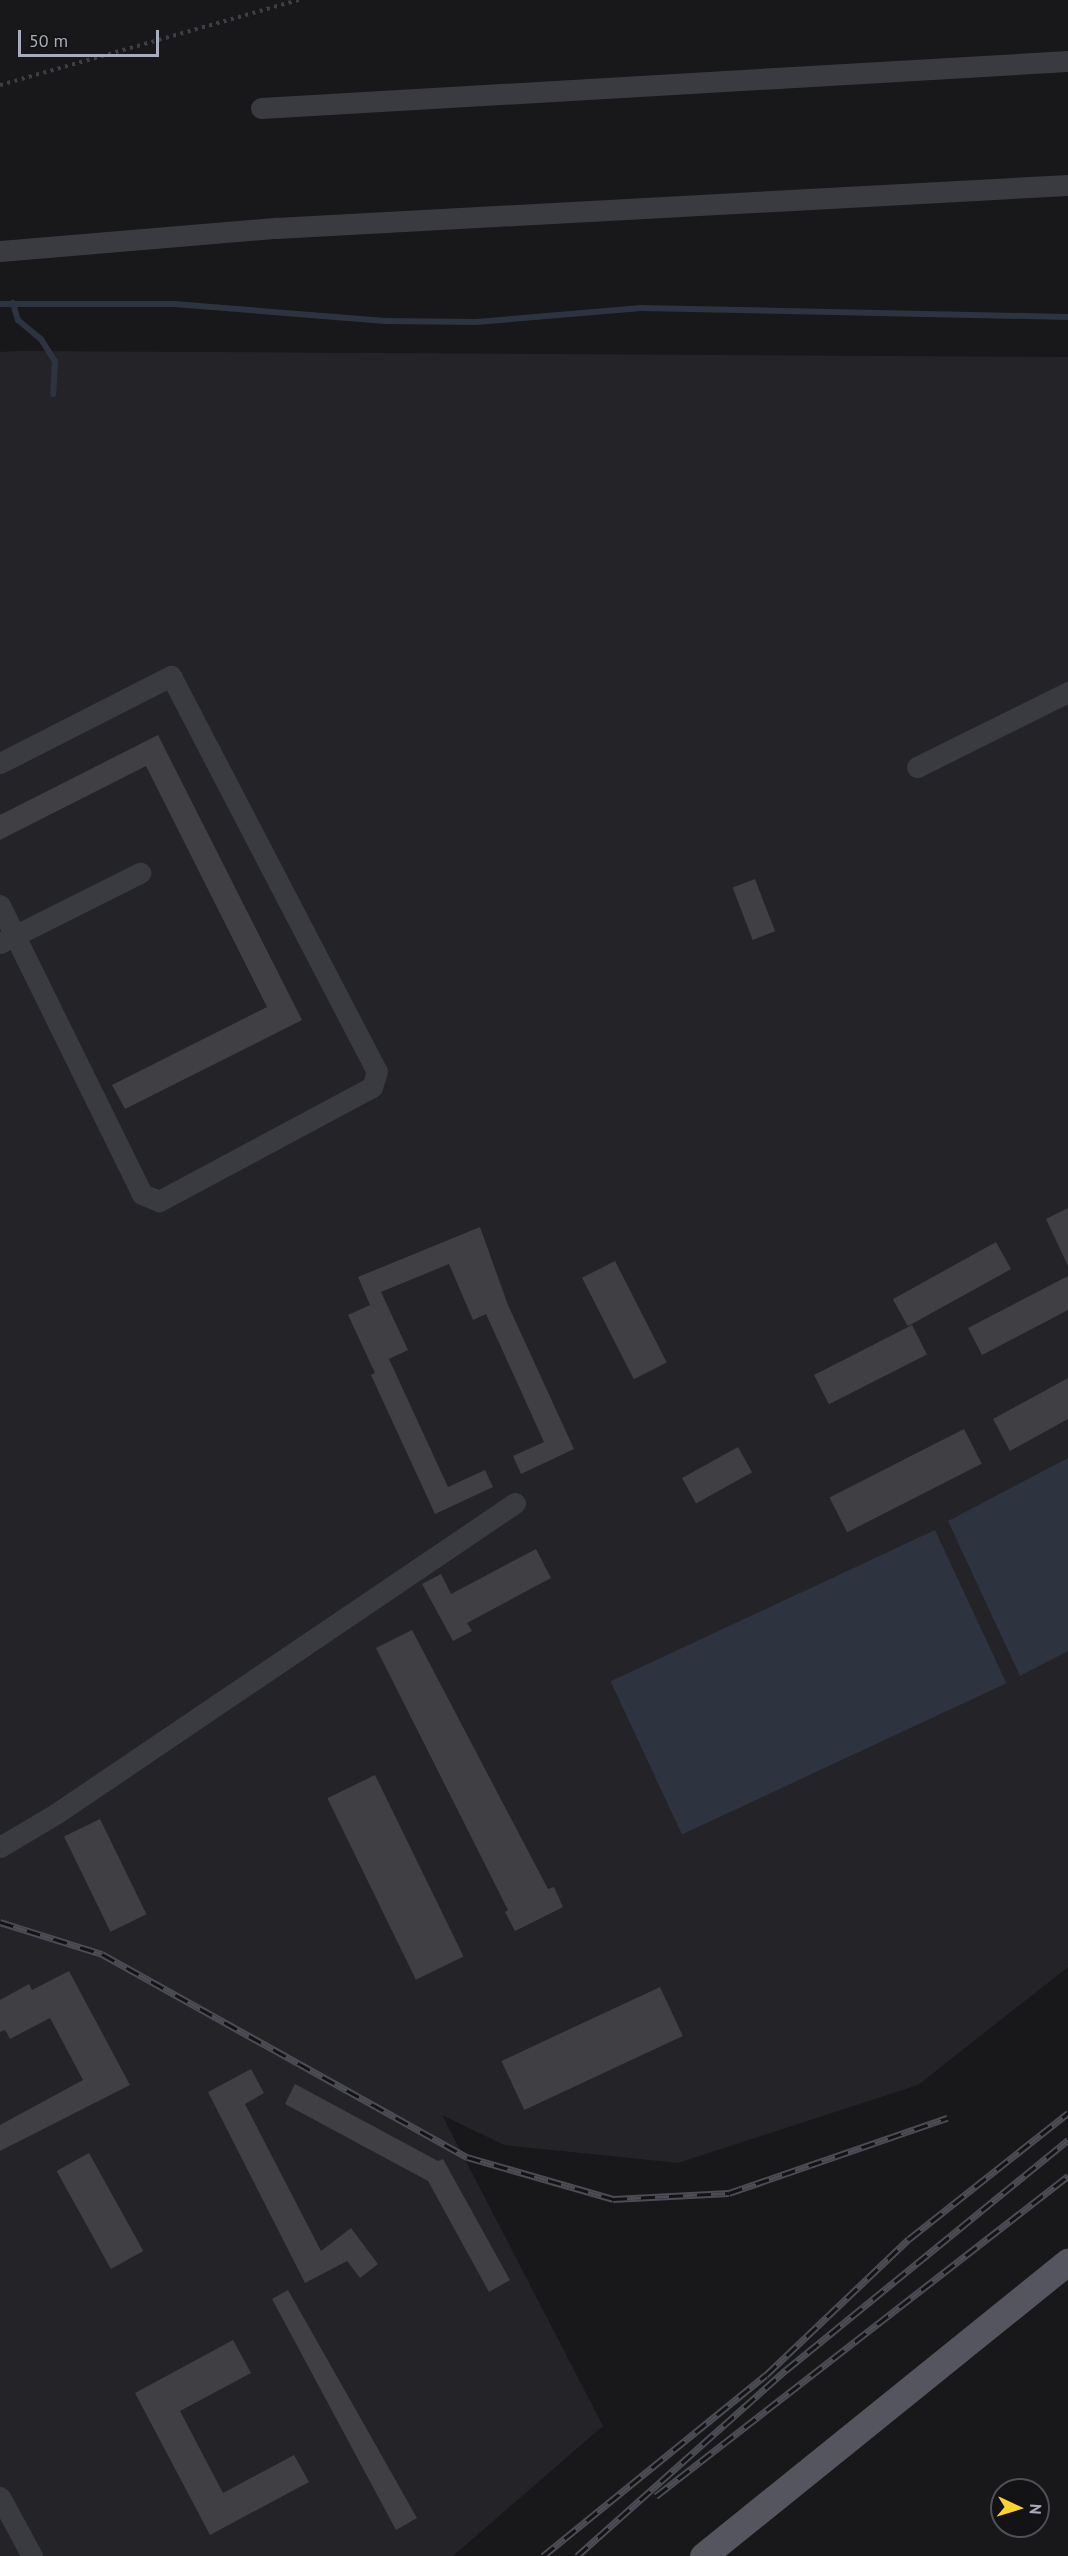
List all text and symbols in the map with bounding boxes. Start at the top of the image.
scale bar [21,18,162,56]
text: 50 m [29,29,68,52]
north arrow [990,2478,1050,2538]
text: N [1026,2503,1046,2515]

